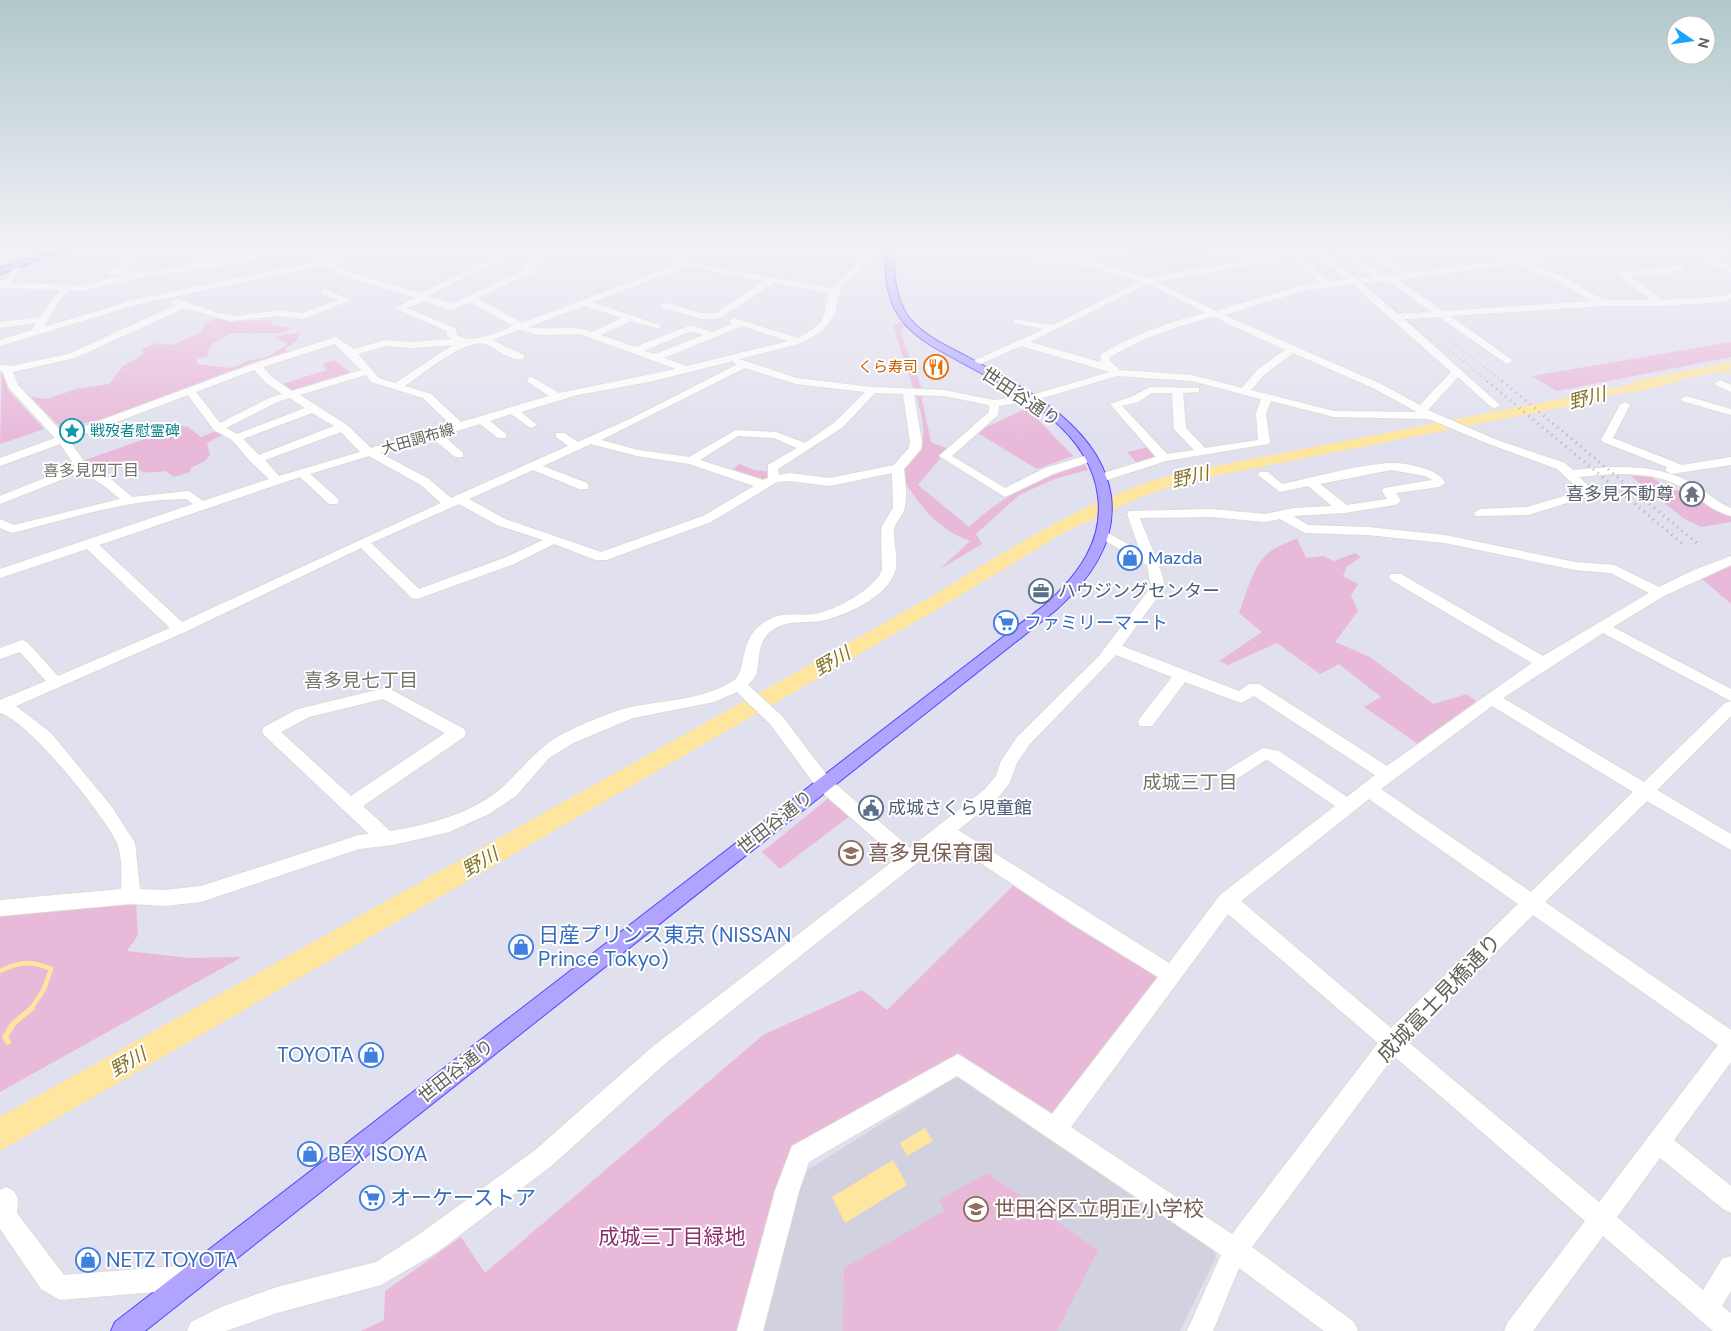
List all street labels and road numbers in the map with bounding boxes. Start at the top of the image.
street label: 世田谷通り [977,362,1065,432]
street label: 大田調布線 [379,419,457,459]
street label: 世田谷通り [732,785,818,859]
street label: 成城富士見橋通り [1371,928,1507,1068]
street label: 世田谷通り [413,1034,499,1108]

